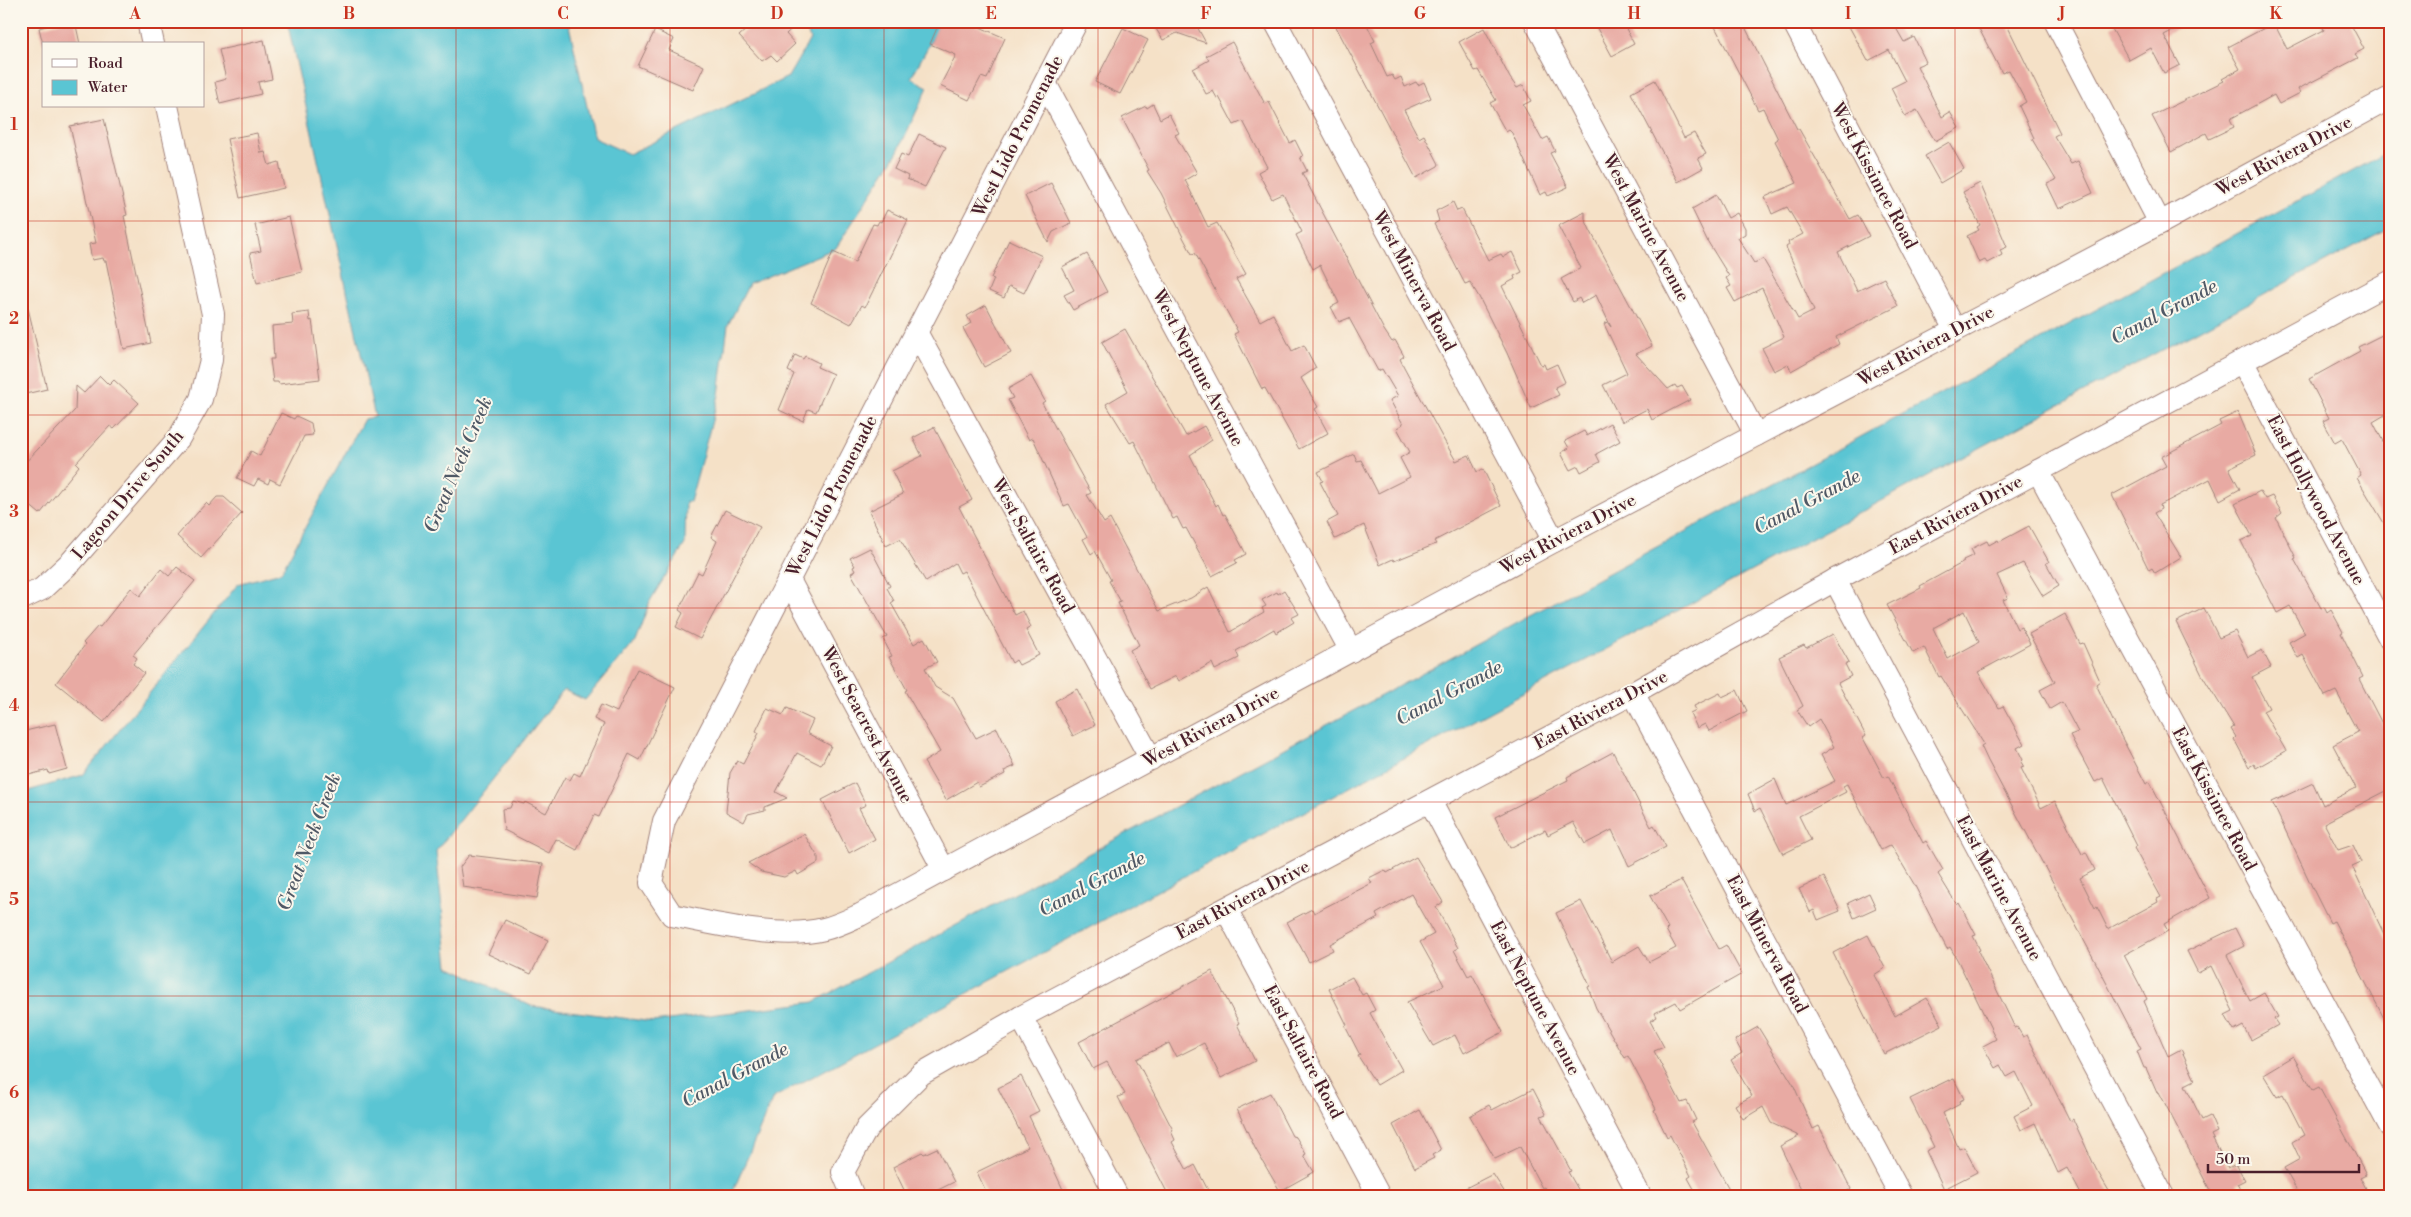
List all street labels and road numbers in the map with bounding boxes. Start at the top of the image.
street label: West Lido Promenade [967,51,1069,222]
street label: West Kissimee Road [1825,98,1923,254]
street label: West Riviera Drive [2211,110,2356,202]
street label: West Marine Avenue [1597,149,1695,306]
street label: West Minerva Road [1367,206,1461,356]
street label: West Neptune Avenue [1146,285,1249,450]
street label: West Riviera Drive [1853,300,1998,392]
street label: West Lido Promenade [781,411,883,582]
street label: East Hollywood Avenue [2261,411,2371,589]
street label: Lagoon Drive South [67,425,189,565]
street label: East Riviera Drive [1885,470,2027,560]
street label: West Saltaire Road [986,474,1080,618]
street label: West Riviera Drive [1495,488,1640,580]
street label: West Seacrest Avenue [815,642,918,807]
street label: East Riviera Drive [1530,665,1672,755]
street label: West Riviera Drive [1138,681,1283,773]
street label: East Kissimee Road [2166,723,2262,876]
street label: East Marine Avenue [1951,811,2047,965]
street label: East Riviera Drive [1172,855,1314,945]
street label: East Minerva Road [1721,871,1813,1018]
street label: East Neptune Avenue [1485,917,1585,1079]
street label: East Saltaire Road [1258,981,1348,1124]

